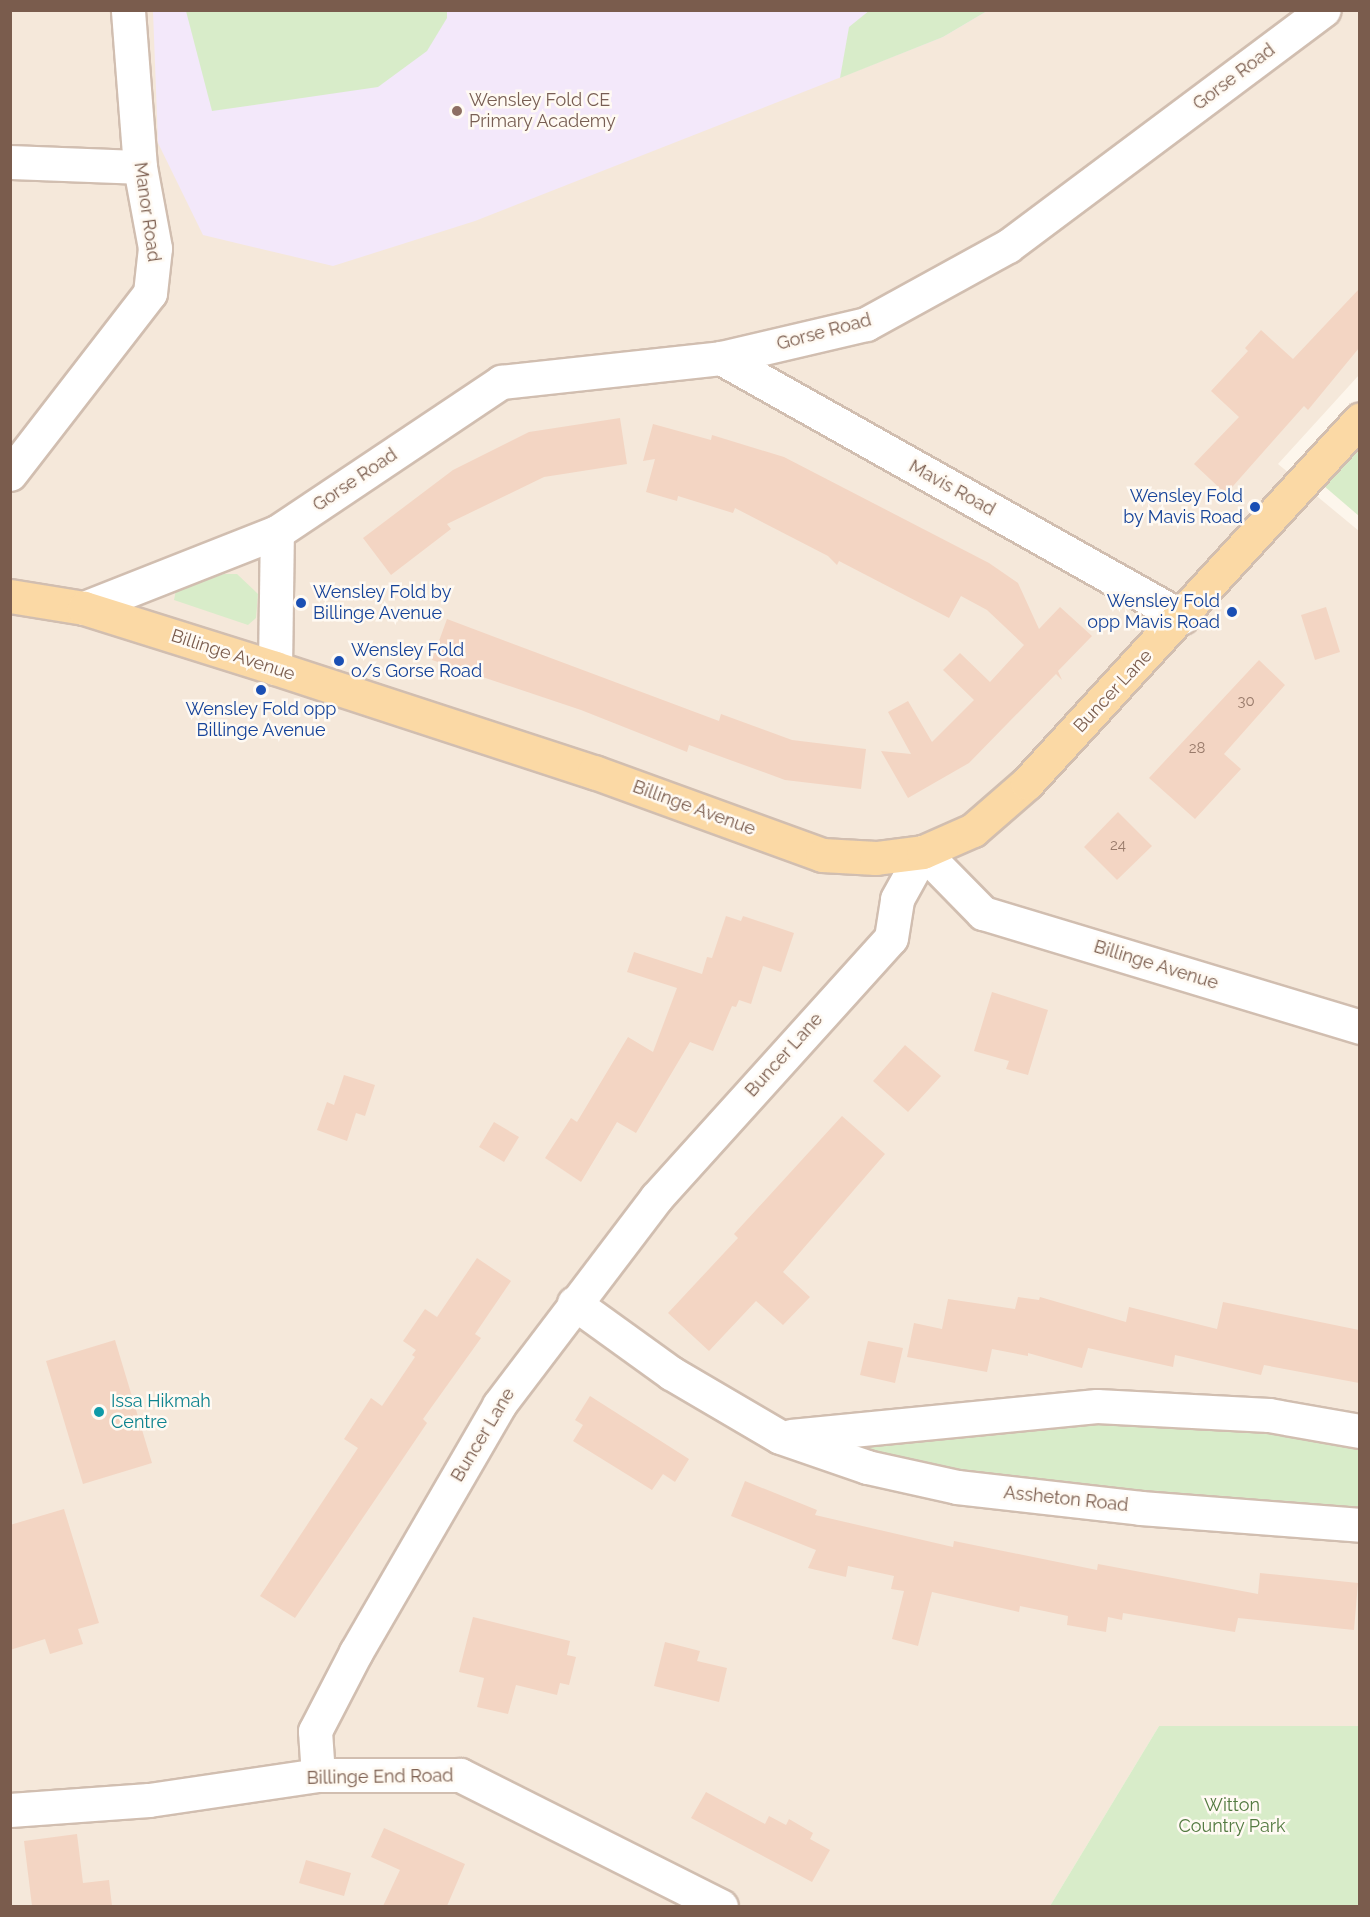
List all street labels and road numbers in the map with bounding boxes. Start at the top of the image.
street label: Gorse Road [1189,39,1279,115]
street label: Manor Road [129,161,165,263]
street label: Gorse Road [774,309,874,355]
street label: Gorse Road [309,444,401,516]
street label: Mavis Road [905,455,999,521]
street label: Billinge Avenue [168,625,298,685]
street label: Buncer Lane [1069,645,1157,737]
street label: Billinge Avenue [629,776,759,840]
street label: Billinge Avenue [1091,936,1221,994]
street label: Buncer Lane [741,1008,827,1102]
street label: Buncer Lane [446,1384,520,1486]
street label: Assheton Road [1003,1482,1129,1516]
street label: Billinge End Road [306,1765,454,1789]

